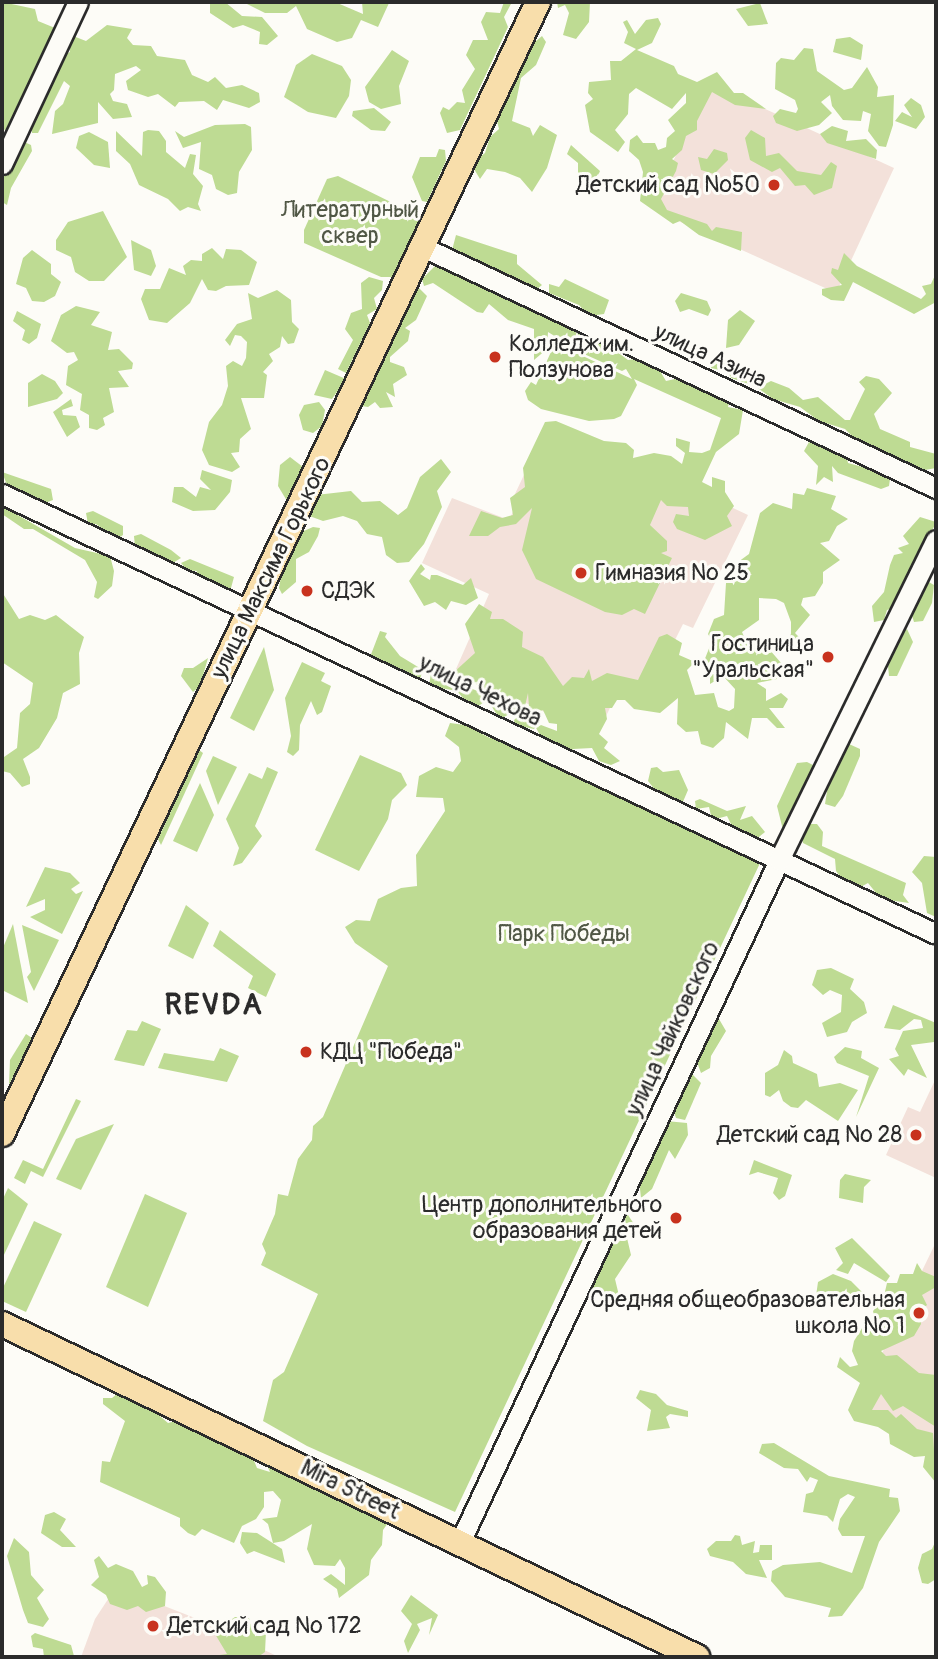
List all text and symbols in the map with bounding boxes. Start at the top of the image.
place label: Детский сад №50 [576,171,760,199]
marker: Детский сад №50 [766,177,782,193]
park label: Литературный сквер [281,196,419,250]
street label: улица Азина [649,318,771,394]
place label: Колледж им. Ползунова [509,330,634,384]
marker: Колледж им. Ползунова [487,349,503,365]
street label: улица Максима Горького [205,453,337,683]
place label: Гимназия № 25 [595,559,749,587]
marker: Гимназия № 25 [573,565,589,581]
place label: СДЭК [321,577,376,605]
marker: СДЭК [299,583,315,599]
place label: Гостиница "Уральская" [692,630,814,684]
street label: улица Чехова [414,649,546,733]
marker: Гостиница "Уральская" [820,649,836,665]
park label: Парк Победы [498,920,630,948]
street label: улица Чайковского [620,937,726,1121]
district label: REVDA [165,987,263,1023]
place label: КДЦ "Победа" [320,1038,462,1066]
marker: КДЦ "Победа" [298,1044,314,1060]
place label: Детский сад № 28 [717,1121,902,1149]
marker: Детский сад № 28 [908,1127,924,1143]
place label: Центр дополнительного образования детей [422,1191,662,1245]
marker: Центр дополнительного образования детей [668,1210,684,1226]
place label: Средняя общеобразовательная школа № 1 [590,1286,905,1340]
marker: Средняя общеобразовательная школа № 1 [911,1305,927,1321]
street label: Mira Street [296,1454,404,1526]
place label: Детский сад № 172 [167,1612,362,1640]
marker: Детский сад № 172 [145,1618,161,1634]

